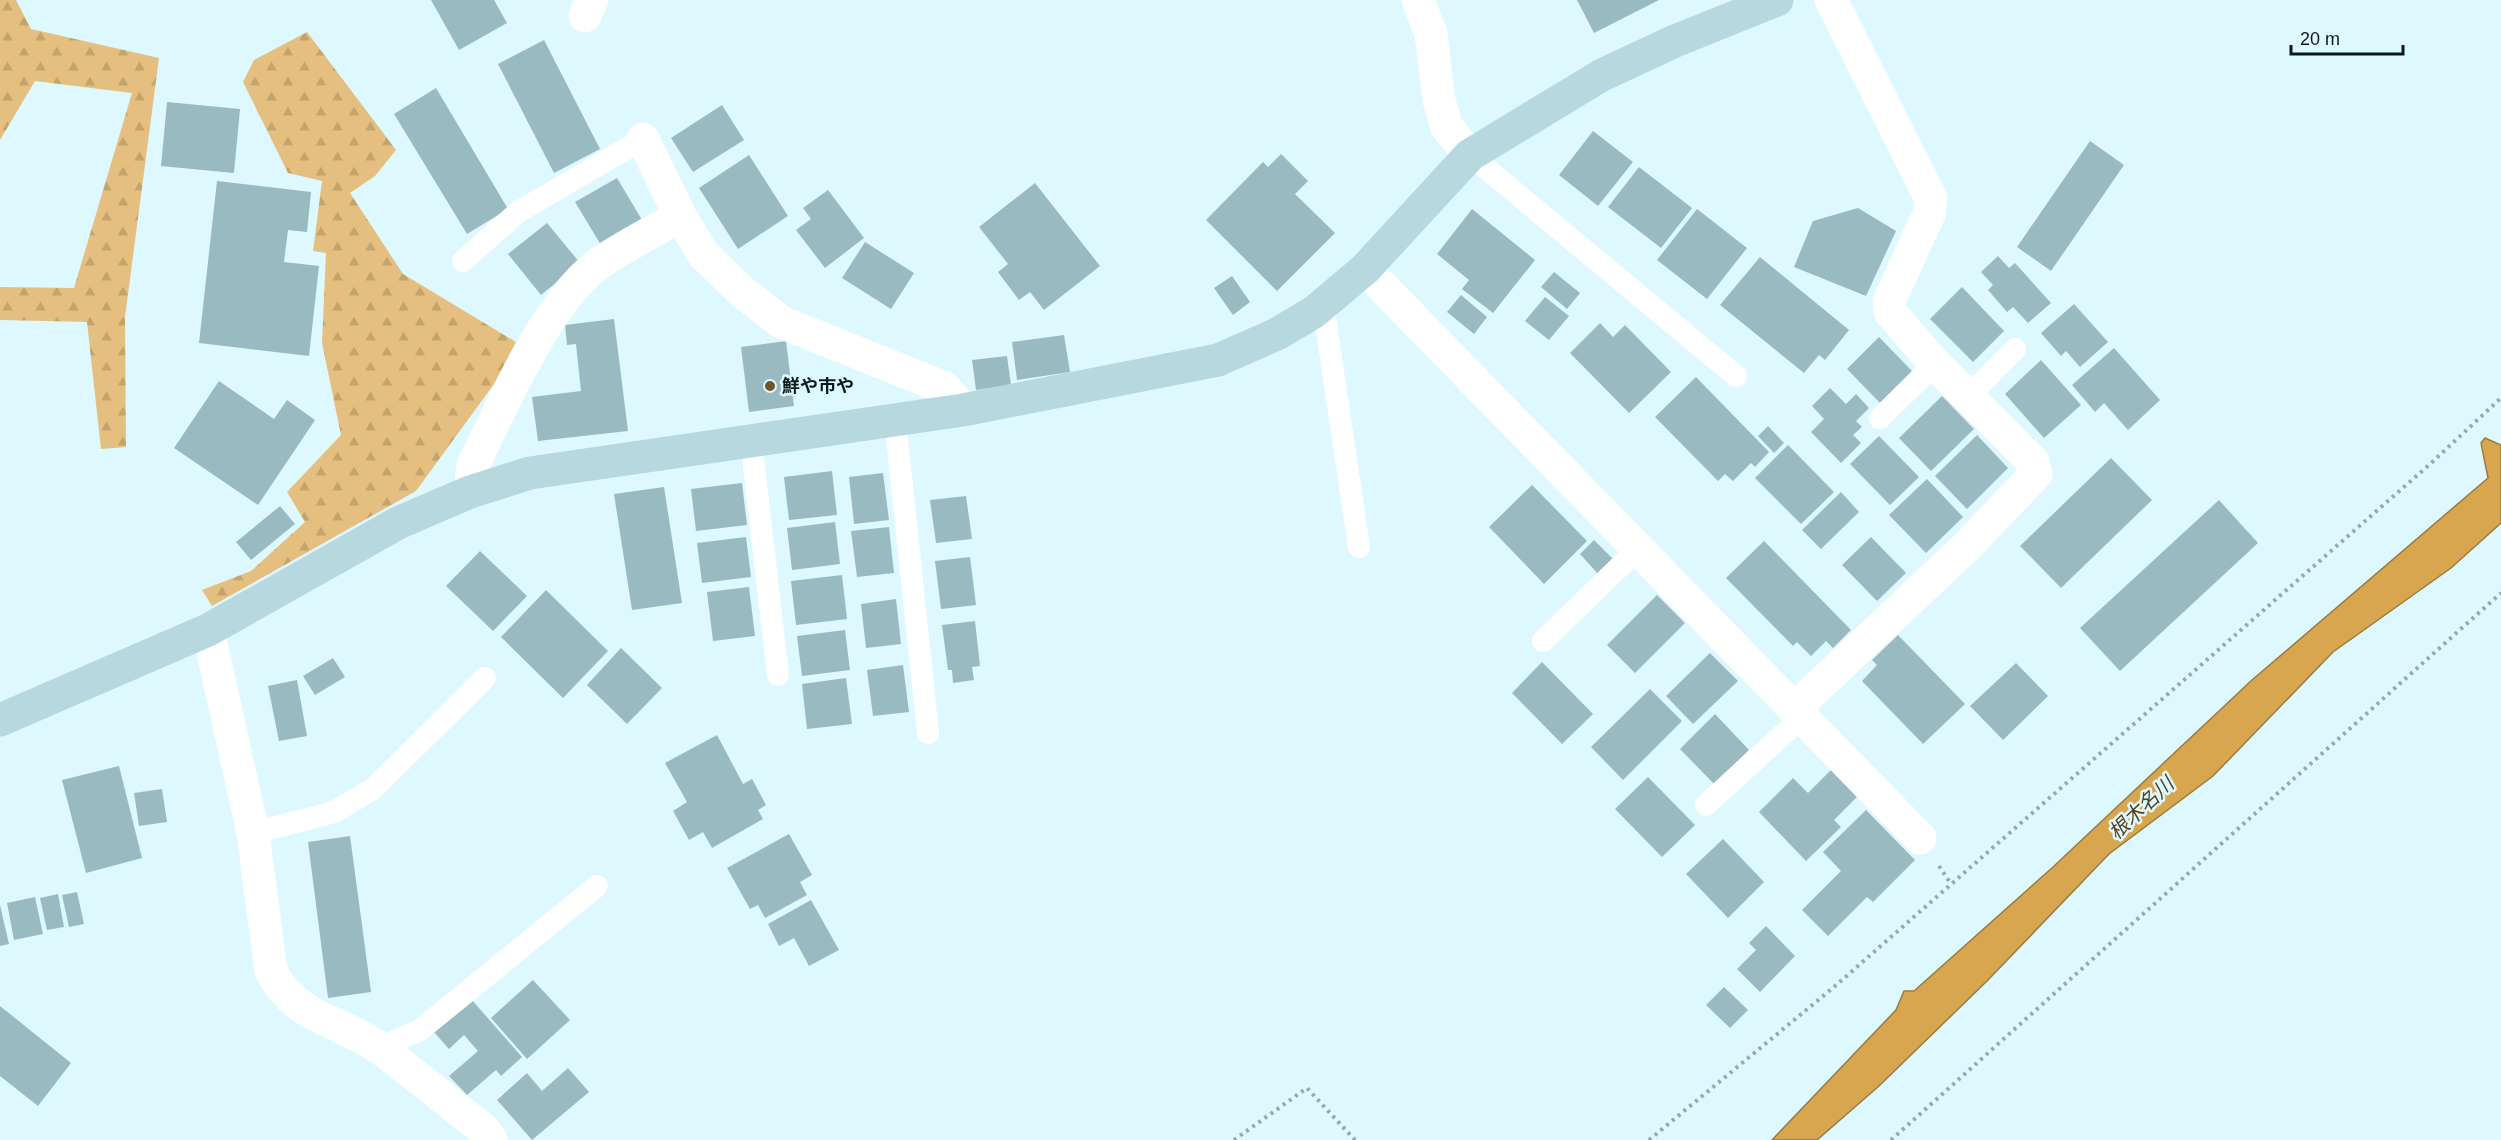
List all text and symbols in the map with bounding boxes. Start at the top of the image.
scale bar [2291,18,2404,56]
text: 20 m [2300,29,2340,49]
place label: 鮮や市や [782,376,854,396]
marker: 鮮や市や [763,379,777,393]
water label: 根木名川 [2104,771,2179,843]

